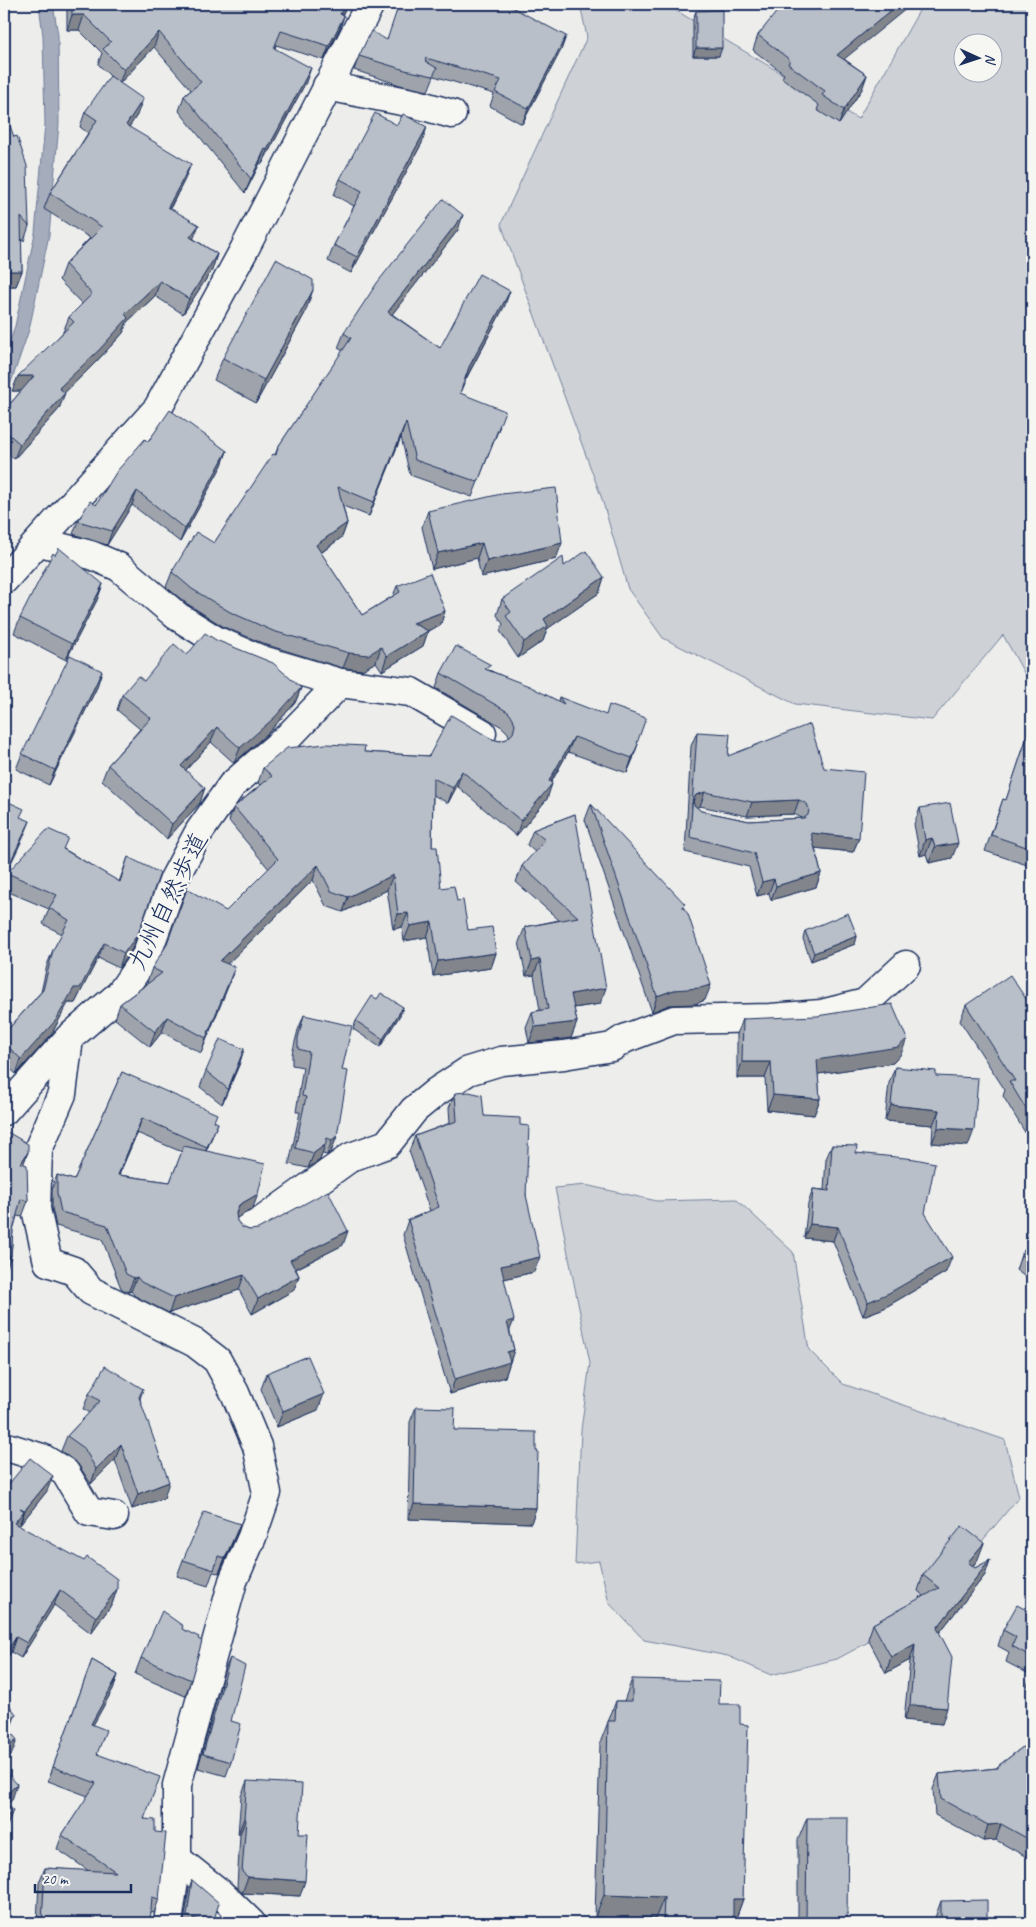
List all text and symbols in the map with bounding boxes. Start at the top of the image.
north arrow [954,32,1004,82]
text: N [982,54,999,66]
street label: 九州自然歩道 [121,827,215,976]
scale bar [35,1862,131,1894]
text: 20 m [42,1870,69,1889]

